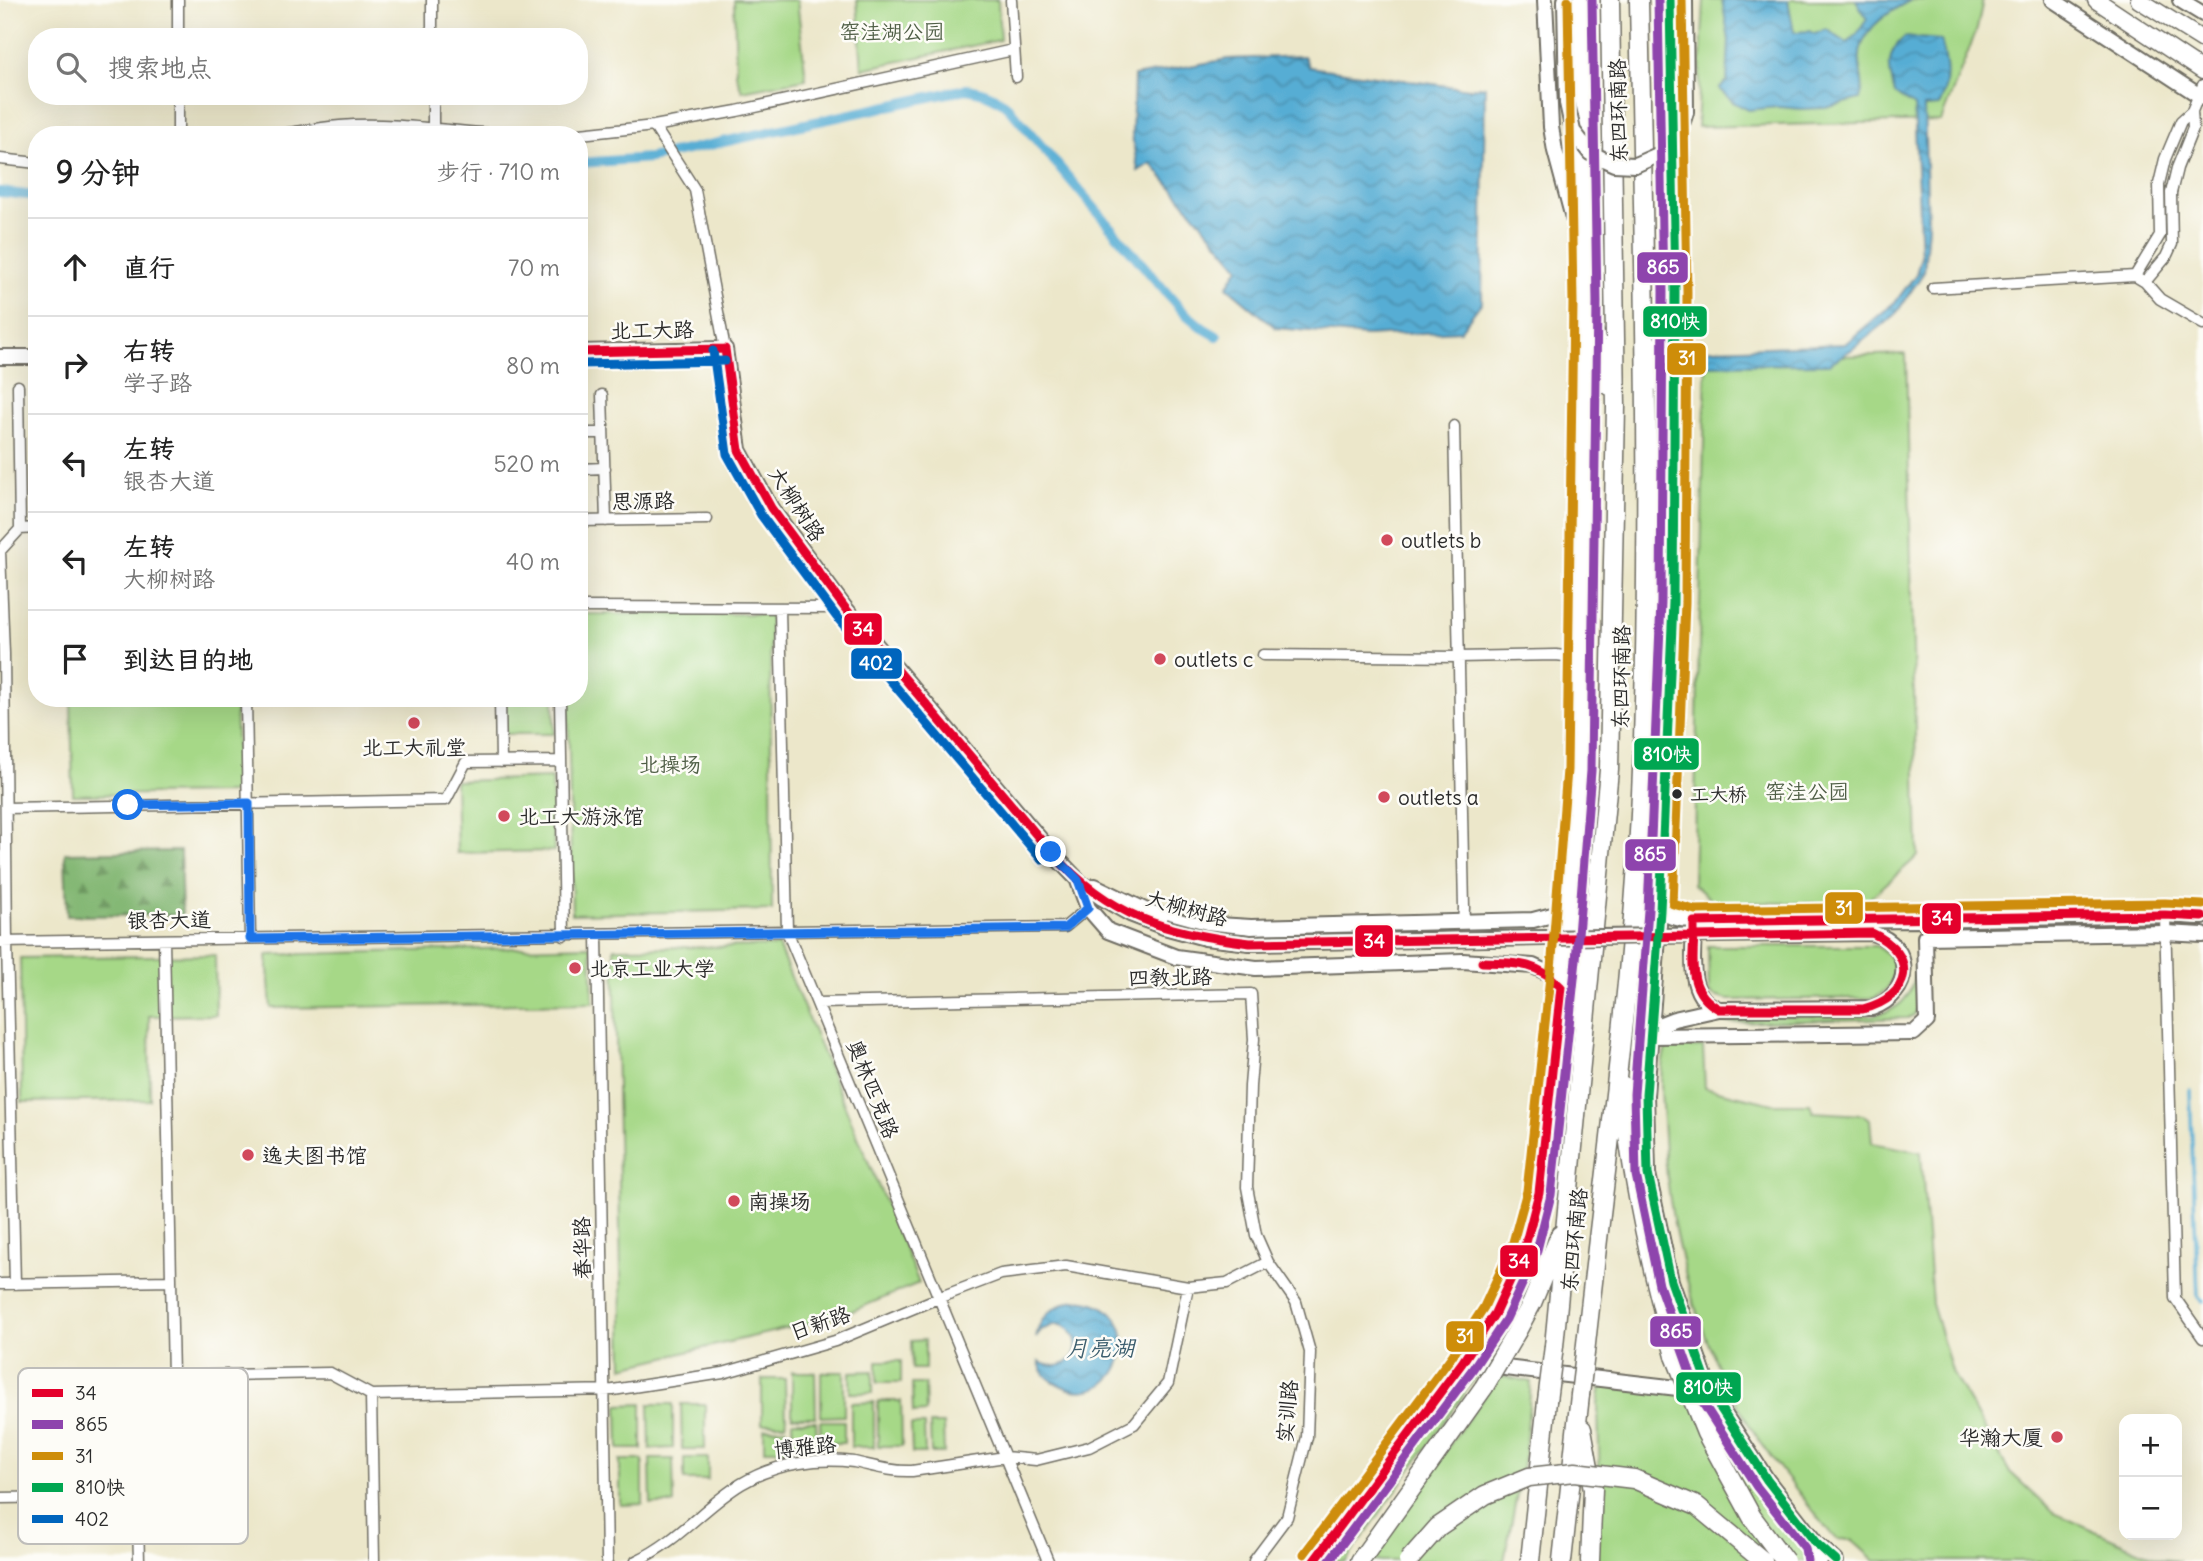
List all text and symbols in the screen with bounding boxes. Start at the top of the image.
park label: 窑洼湖公园 [840,18,945,45]
search box [28,28,588,105]
icon: search [52,48,90,86]
text: 搜索地点 [108,51,212,84]
street label: 东四环南路 [1604,58,1632,164]
text: 9 分钟 [56,153,140,191]
text: 步行 · 710 m [437,157,560,186]
icon: ahead [56,248,94,286]
text: 直行 [123,251,175,284]
line badge: 865 [1636,251,1689,284]
text: 70 m [508,253,560,282]
text: 865 [1647,255,1679,279]
line badge: 810快 [1642,305,1708,338]
text: 810快 [1650,309,1700,333]
street label: 北工大路 [610,316,694,344]
text: 右转 [123,334,175,367]
line badge: 31 [1666,342,1707,376]
icon: right [56,346,94,384]
text: 31 [1678,346,1696,370]
text: 80 m [506,351,560,380]
text: 学子路 [123,368,192,397]
text: 左转 [123,432,175,465]
icon: left [56,444,94,482]
text: 520 m [493,449,560,478]
street label: 大柳树路 [763,461,831,547]
text: 银杏大道 [123,466,215,495]
street label: 思源路 [611,487,675,515]
place label: outlets b [1401,527,1481,554]
text: 左转 [123,530,175,563]
marker: outlets b [1379,532,1395,548]
icon: left [56,542,94,580]
text: 40 m [506,547,560,576]
text: 大柳树路 [123,564,215,593]
line badge: 34 [843,612,883,646]
text: 34 [852,617,874,641]
street label: 东四环南路 [1607,624,1635,730]
icon: arrive [56,640,94,678]
text: 到达目的地 [123,643,253,676]
place label: outlets c [1174,646,1254,673]
line badge: 402 [850,647,903,680]
text: 402 [859,651,893,675]
marker: outlets c [1152,651,1168,667]
marker: 北工大礼堂 [406,715,422,731]
place label: 北工大礼堂 [362,734,467,761]
line badge: 810快 [1633,737,1700,771]
text: 810快 [1642,742,1692,766]
park label: 北操场 [639,751,702,778]
park label: 窑洼公园 [1765,778,1849,805]
place label: 工大桥 [1690,782,1747,806]
place label: outlets a [1398,784,1479,811]
marker: 工大桥 [1670,787,1684,801]
route start [112,789,143,820]
marker: outlets a [1376,789,1392,805]
place label: 北工大游泳馆 [518,803,644,830]
marker: 北工大游泳馆 [496,808,512,824]
route end [1035,836,1066,867]
line badge: 865 [1624,838,1677,872]
text: 865 [1634,842,1666,866]
street label: 大柳树路 [1143,884,1231,932]
line badge: 31 [1824,891,1864,925]
text: 31 [1835,896,1853,920]
line badge: 34 [1921,902,1962,935]
street label: 银杏大道 [127,906,211,934]
text: 34 [1931,906,1953,930]
line badge: 34 [1354,924,1394,958]
text: 34 [1363,929,1385,953]
place label: 北京工业大学 [589,955,715,982]
marker: 北京工业大学 [567,960,583,976]
street label: 四教北路 [1128,963,1212,991]
street label: 奥林匹克路 [841,1035,905,1143]
place label: 逸夫图书馆 [262,1142,367,1169]
marker: 逸夫图书馆 [240,1147,256,1163]
street label: 东四环南路 [1555,1186,1593,1294]
place label: 南操场 [748,1188,811,1215]
marker: 南操场 [726,1193,742,1209]
street label: 春华路 [568,1216,596,1280]
line badge: 34 [1499,1244,1539,1278]
text: 34 [1508,1249,1530,1273]
street label: 日新路 [786,1300,854,1346]
line badge: 865 [1649,1315,1702,1348]
text: 865 [1660,1319,1692,1343]
line badge: 31 [1445,1320,1485,1353]
text: 31 [1456,1324,1474,1348]
water label: 月亮湖 [1066,1333,1137,1362]
legend [18,1368,248,1544]
line badge: 810快 [1675,1371,1742,1404]
text: 810快 [1683,1375,1733,1399]
street label: 实训路 [1271,1378,1303,1444]
text: 34 [75,1381,97,1405]
text: 865 [75,1412,108,1436]
map controls [2119,1414,2182,1540]
button: + [2119,1414,2182,1477]
place label: 华瀚大厦 [1959,1424,2043,1451]
marker: 华瀚大厦 [2049,1429,2065,1445]
street label: 博雅路 [772,1430,838,1464]
text: 31 [75,1444,93,1468]
text: 810快 [75,1475,125,1499]
button: − [2119,1477,2182,1540]
text: 402 [75,1507,109,1531]

